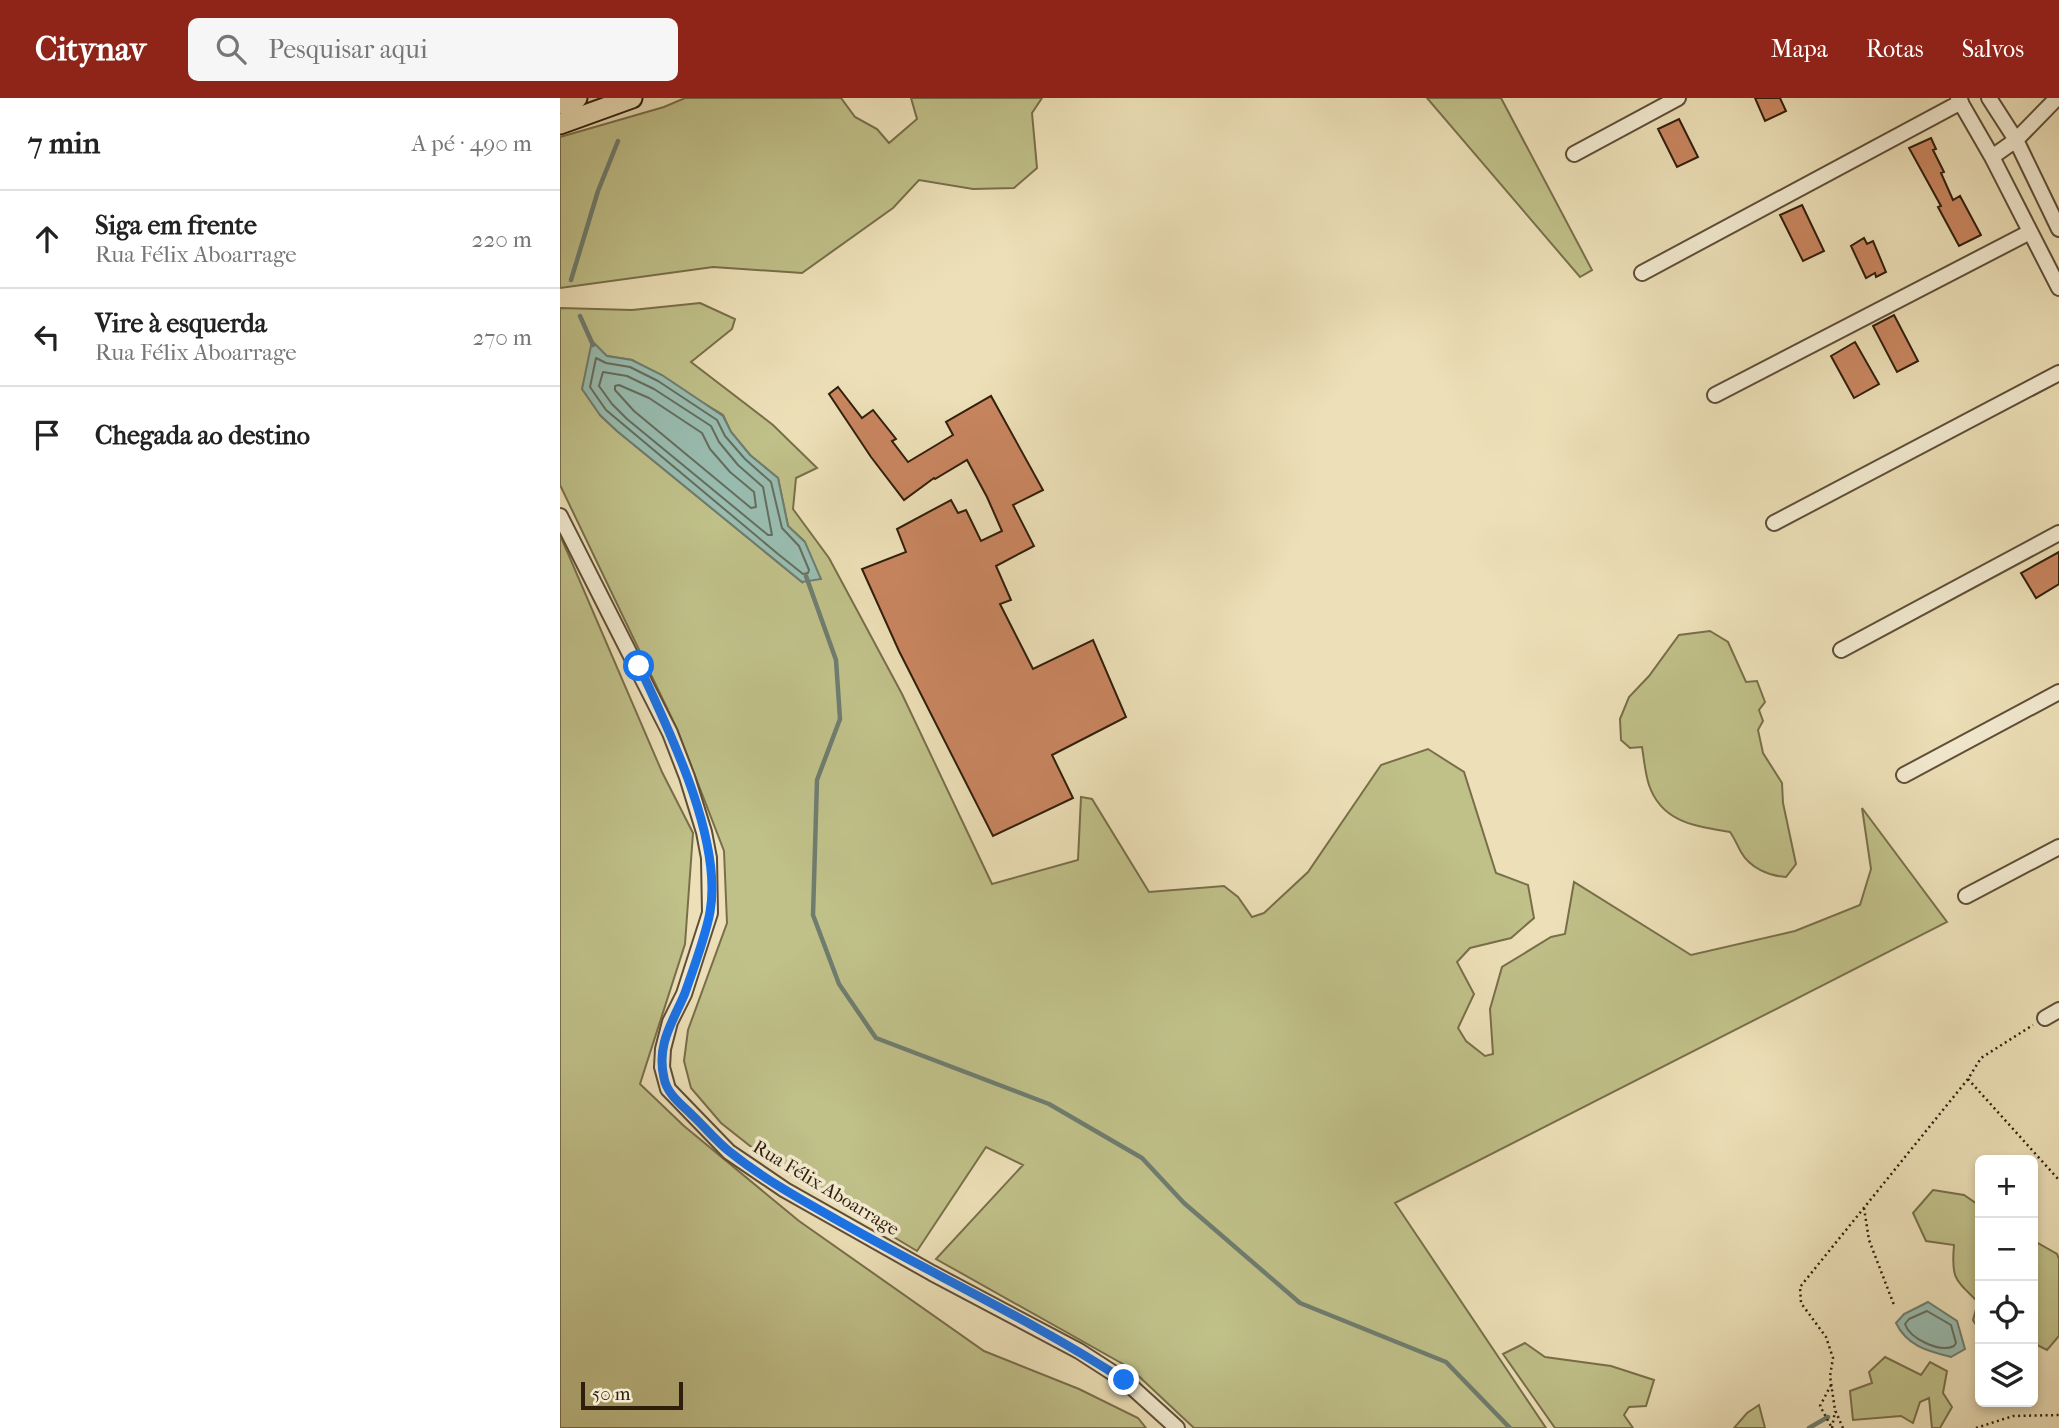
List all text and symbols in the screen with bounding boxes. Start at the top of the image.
search box [188,18,678,81]
text: Citynav [35,30,146,69]
icon: search [212,30,250,68]
text: Pesquisar aqui [268,34,428,65]
text: Mapa [1771,35,1828,63]
text: Rotas [1866,35,1924,63]
text: Salvos [1962,35,2024,63]
text: 7 min [28,126,100,161]
text: A pé · 490 m [411,130,532,157]
text: Siga em frente [95,210,257,241]
icon: ahead [28,220,66,258]
text: 220 m [472,226,532,253]
text: Rua Félix Aboarrage [95,241,297,268]
text: Vire à esquerda [95,308,267,339]
icon: left [28,318,66,356]
text: 270 m [472,324,532,351]
text: Rua Félix Aboarrage [95,339,297,366]
icon: arrive [28,416,66,454]
text: Chegada ao destino [95,420,310,451]
route start [623,650,654,681]
street label: Rua Félix Aboarrage [749,1136,903,1240]
map controls [1975,1155,2038,1407]
button: + [1975,1155,2038,1218]
button: − [1975,1218,2038,1281]
button: locate [1975,1281,2038,1344]
button: layers [1975,1344,2038,1407]
route end [1108,1364,1139,1395]
scale bar [581,1379,682,1411]
text: 50 m [592,1383,631,1405]

